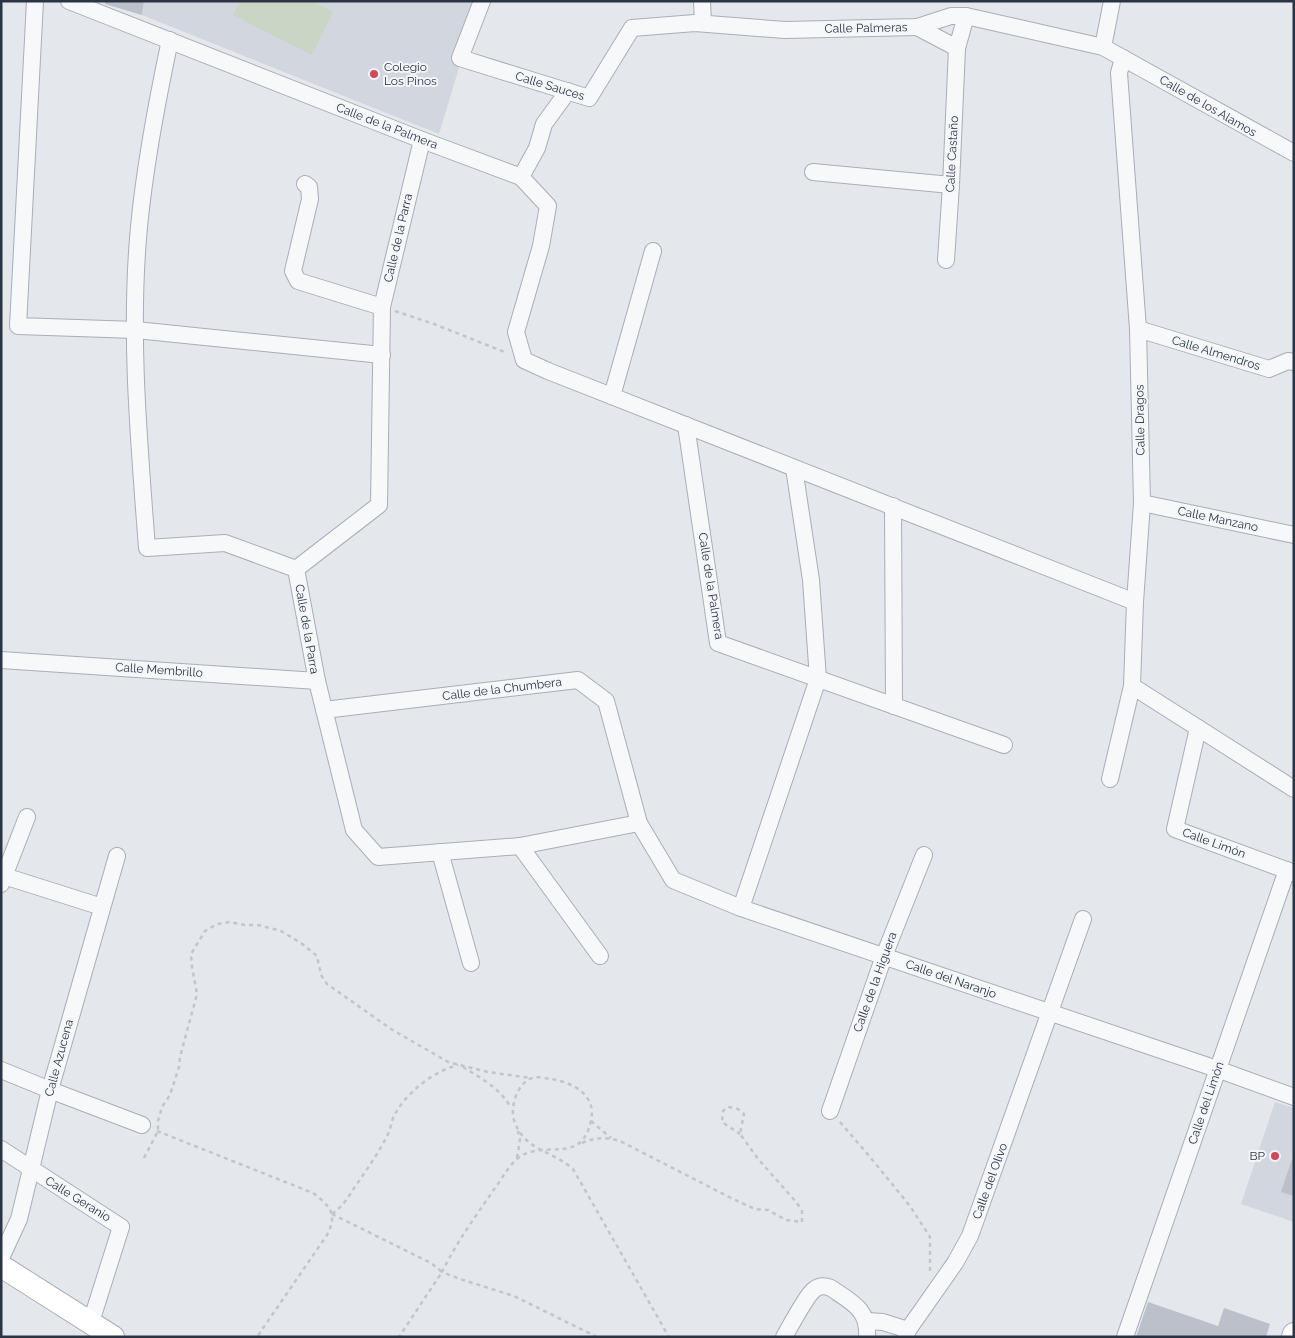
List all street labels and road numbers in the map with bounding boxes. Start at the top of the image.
street label: Calle Palmeras [824,20,908,36]
street label: Calle Sauces [514,69,587,103]
street label: Calle de los Alamos [1157,73,1259,140]
street label: Calle de la Palmera [334,100,440,152]
street label: Calle Castaño [943,115,961,193]
street label: Calle de la Parra [381,192,415,284]
street label: Calle Almendros [1170,333,1262,373]
street label: Calle Dragos [1132,384,1148,456]
street label: Calle Manzano [1176,504,1260,534]
street label: Calle de la Palmera [696,532,726,640]
street label: Calle de la Parra [292,583,322,675]
street label: Calle Membrillo [115,660,203,680]
street label: Calle de la Chumbera [441,675,563,703]
street label: Calle Limón [1181,825,1247,861]
street label: Calle de la Higuera [850,930,900,1034]
street label: Calle del Naranjo [904,957,998,1001]
street label: Calle Azucena [42,1018,76,1098]
street label: Calle del Limón [1185,1060,1227,1146]
street label: Calle del Olivo [970,1141,1010,1221]
street label: Calle Geranio [43,1173,113,1225]

